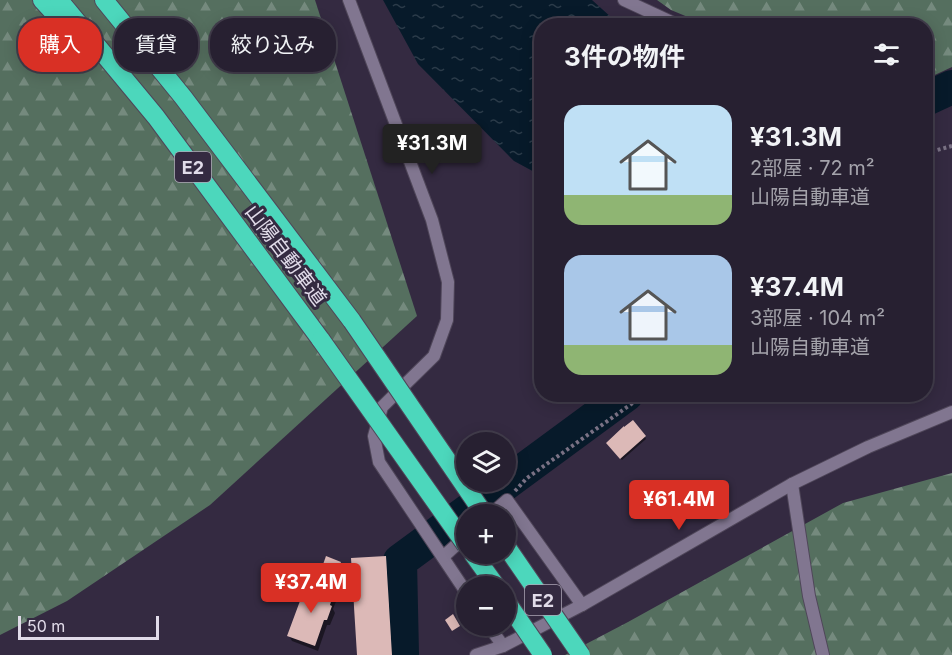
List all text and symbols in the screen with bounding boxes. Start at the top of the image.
chip: 購入 [18,18,102,72]
chip: 賃貸 [114,18,198,72]
chip: 絞り込み [210,18,336,72]
icon: filters [870,38,903,71]
text: 3件の物件 [564,41,685,72]
text: ¥31.3M [750,121,842,152]
pin: ¥31.3M [383,124,481,175]
icon: home [612,129,684,201]
text: ¥31.3M [397,131,467,155]
road number: E2 [175,152,211,182]
text: 2部屋 · 72 m² [750,156,875,180]
text: 山陽自動車道 [750,185,870,209]
street label: 山陽自動車道 [240,200,332,310]
text: ¥37.4M [750,271,844,302]
icon: home [612,279,684,351]
text: 3部屋 · 104 m² [750,306,885,330]
text: 山陽自動車道 [750,335,870,359]
map controls [456,432,516,636]
button: layers [456,432,516,492]
pin: ¥61.4M [630,480,728,531]
text: ¥61.4M [643,487,715,511]
button: + [456,504,516,564]
pin: ¥37.4M [262,563,360,614]
text: ¥37.4M [275,570,347,594]
button: − [456,576,516,636]
road number: E2 [525,585,561,615]
scale bar [18,613,159,640]
text: 50 m [27,616,65,636]

